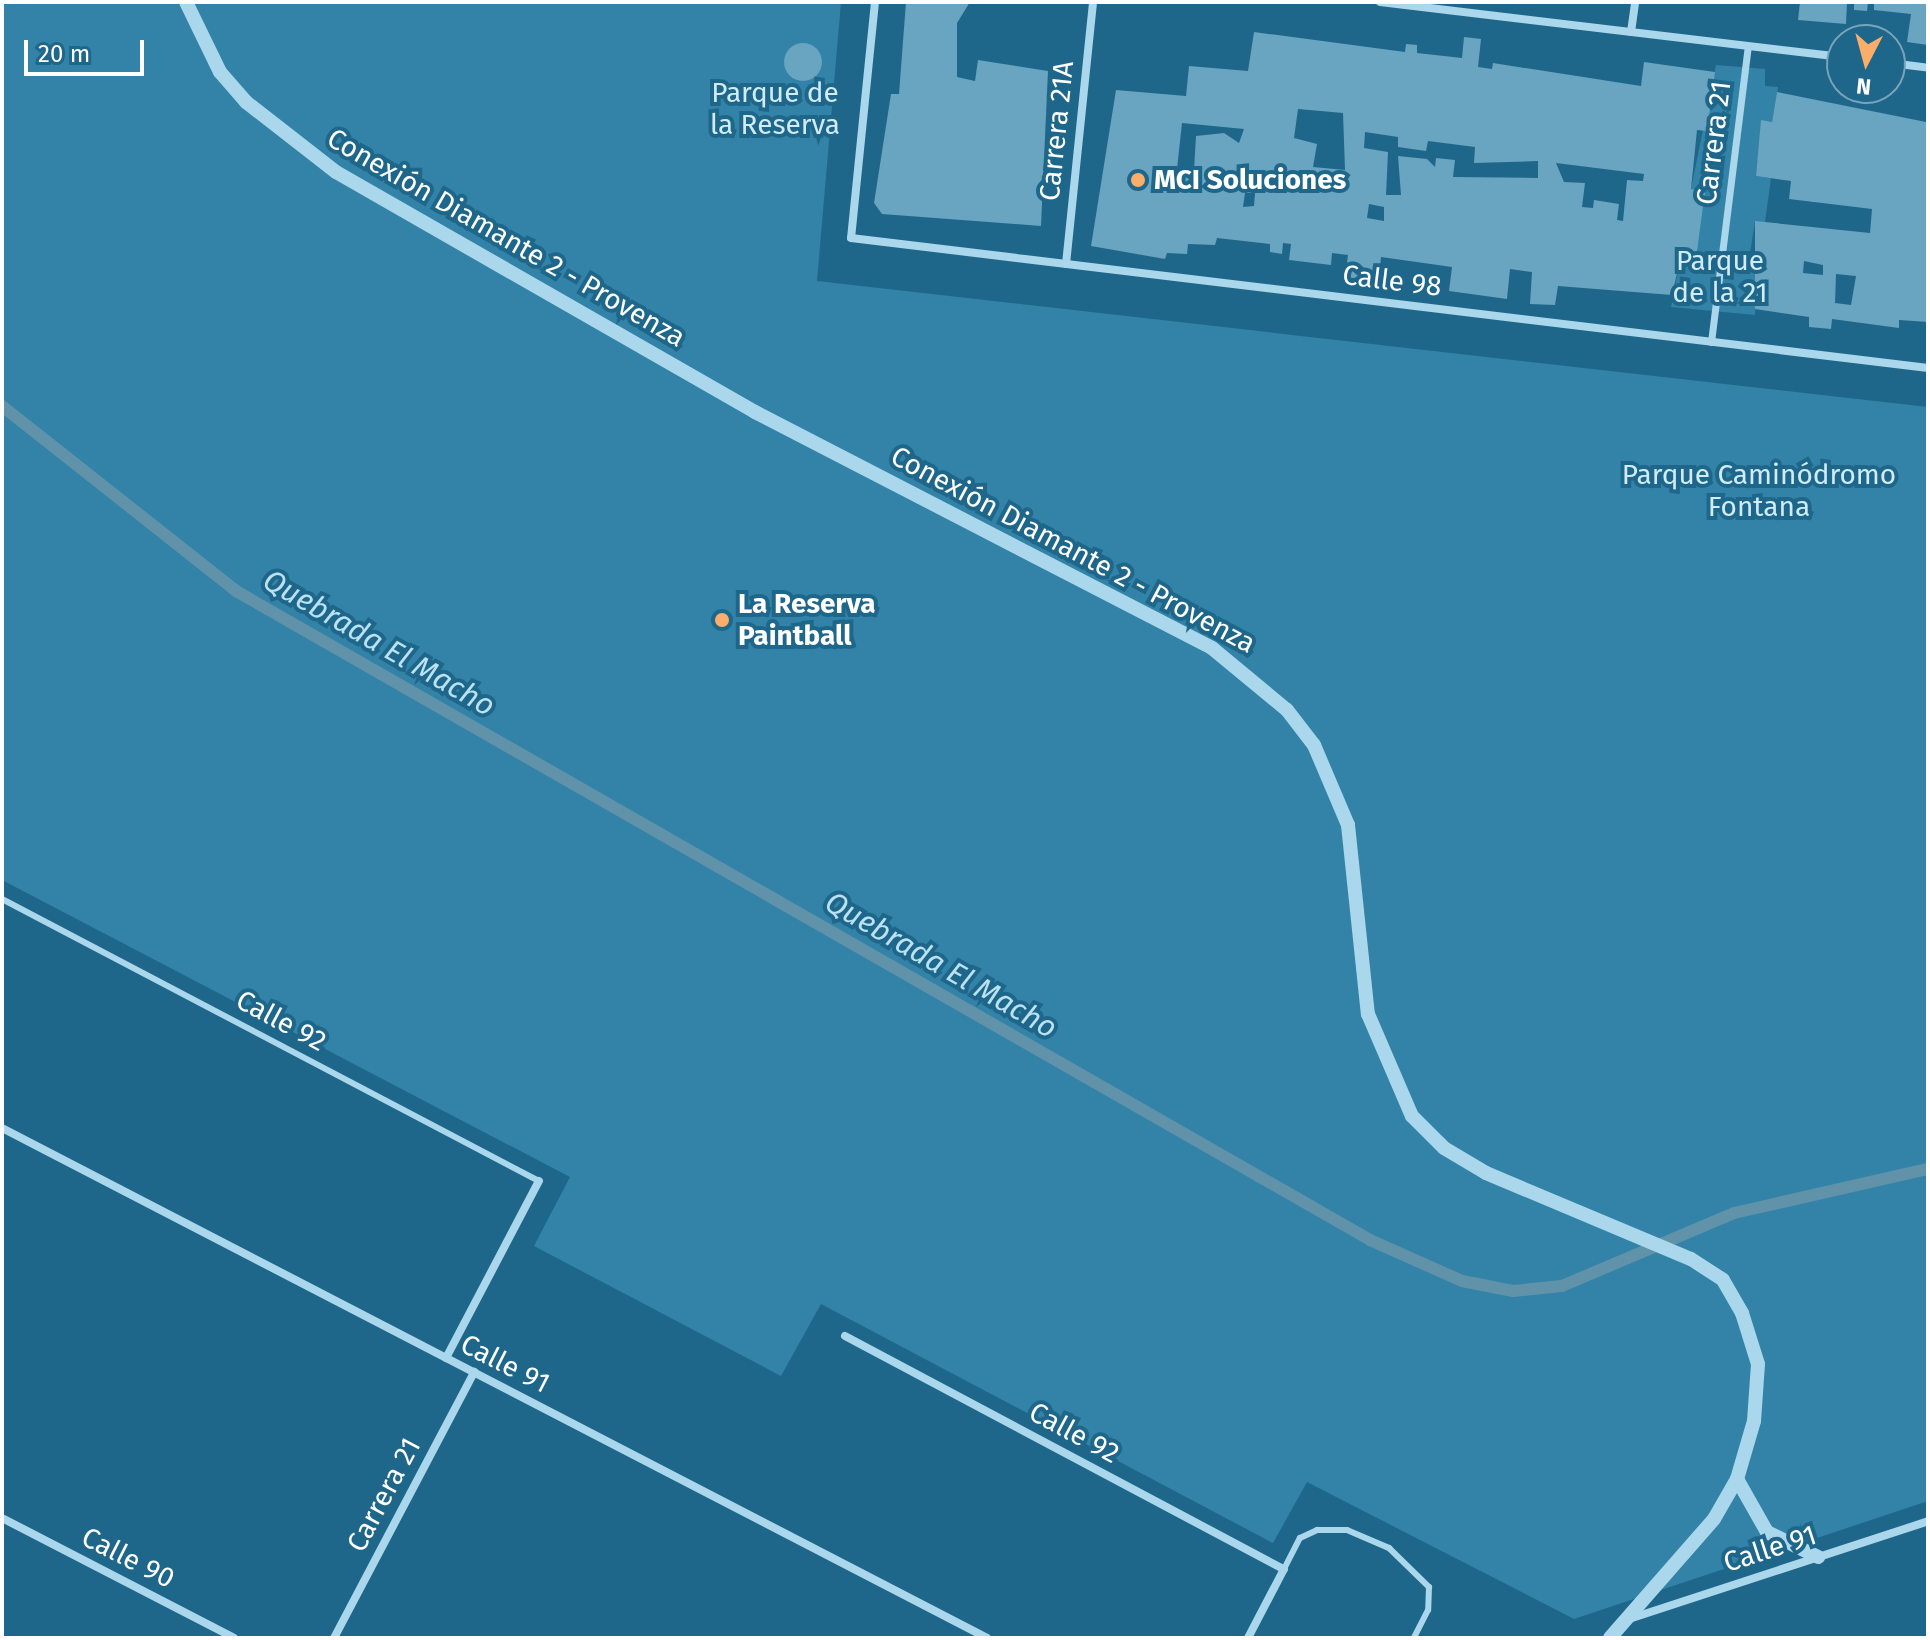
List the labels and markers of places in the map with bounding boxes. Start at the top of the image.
place label: MCI Soluciones [1154,163,1346,197]
marker: MCI Soluciones [1129,171,1147,189]
place label: La Reserva Paintball [738,587,876,653]
marker: La Reserva Paintball [713,611,731,629]

